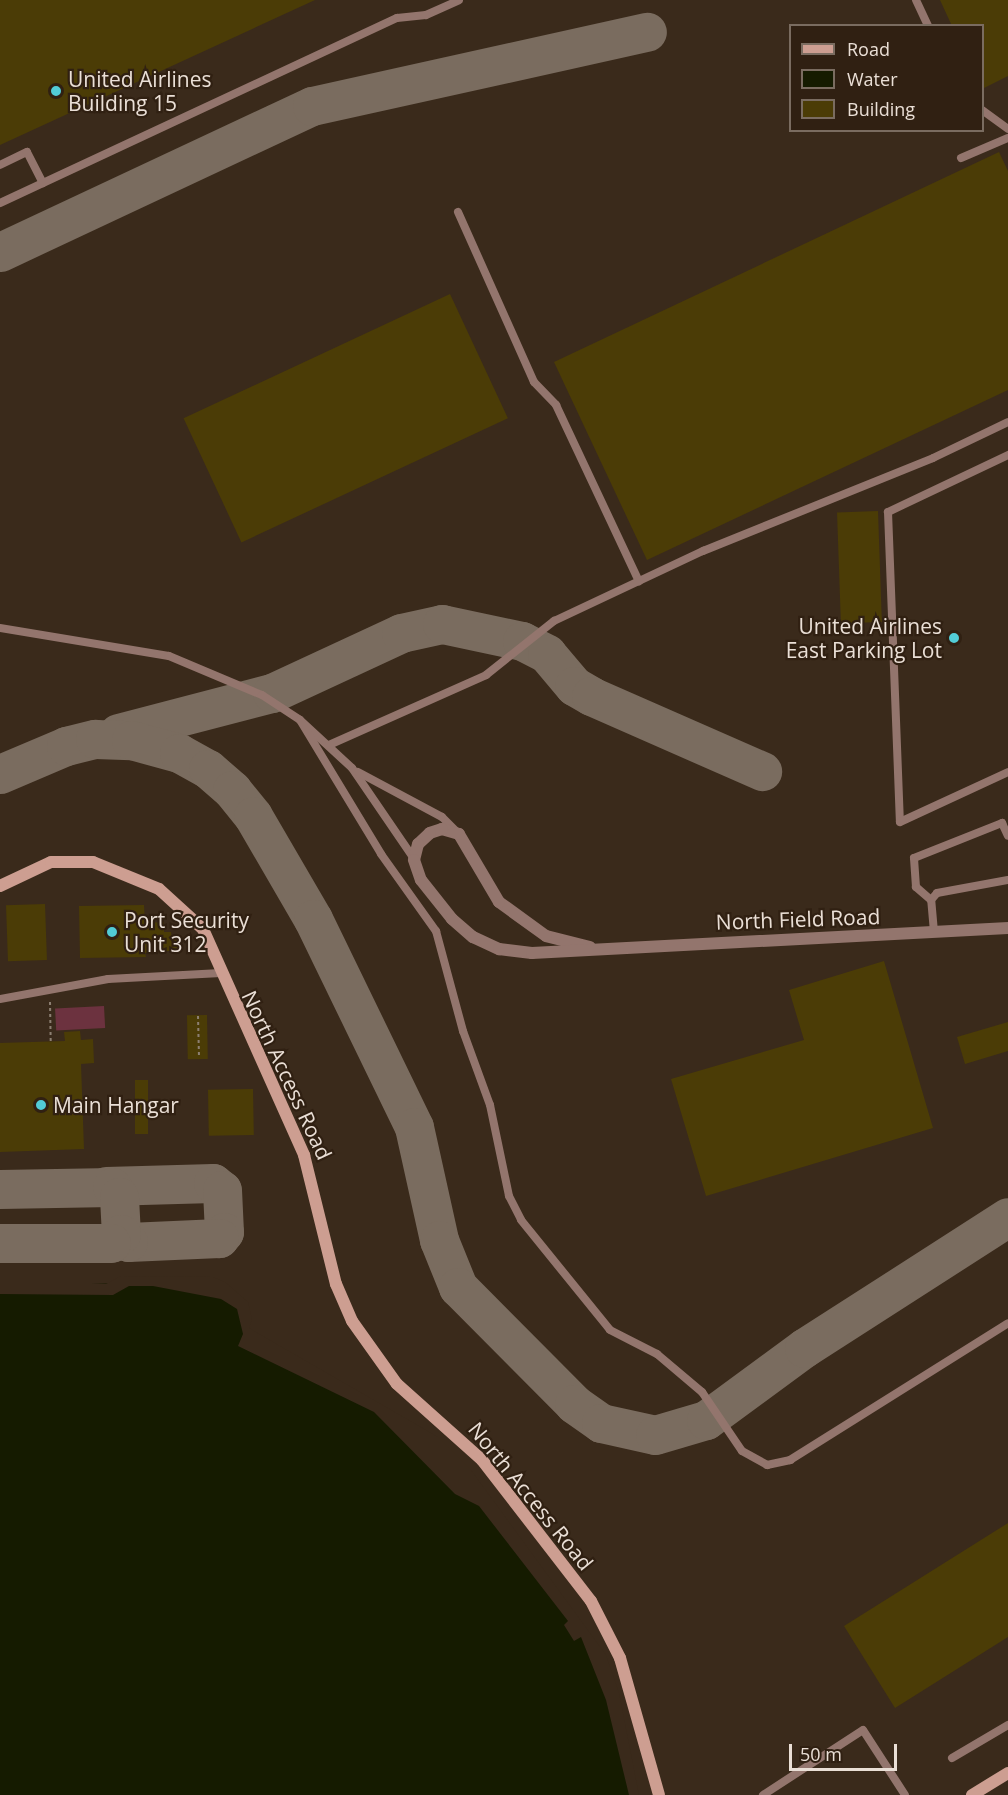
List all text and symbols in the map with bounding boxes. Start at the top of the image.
legend [789,24,984,132]
text: Road [847,37,890,61]
place label: United Airlines Building 15 [68,66,212,116]
text: Water [847,67,898,91]
marker: United Airlines Building 15 [49,84,63,98]
text: Building [847,97,915,121]
place label: United Airlines East Parking Lot [786,613,942,663]
marker: United Airlines East Parking Lot [947,631,961,645]
street label: North Field Road [715,904,881,934]
place label: Port Security Unit 312 [124,907,249,957]
marker: Port Security Unit 312 [105,925,119,939]
street label: North Access Road [237,986,337,1164]
place label: Main Hangar [53,1092,179,1118]
marker: Main Hangar [34,1098,48,1112]
street label: North Access Road [463,1417,599,1575]
scale bar [792,1732,900,1770]
text: 50 m [800,1742,842,1766]

